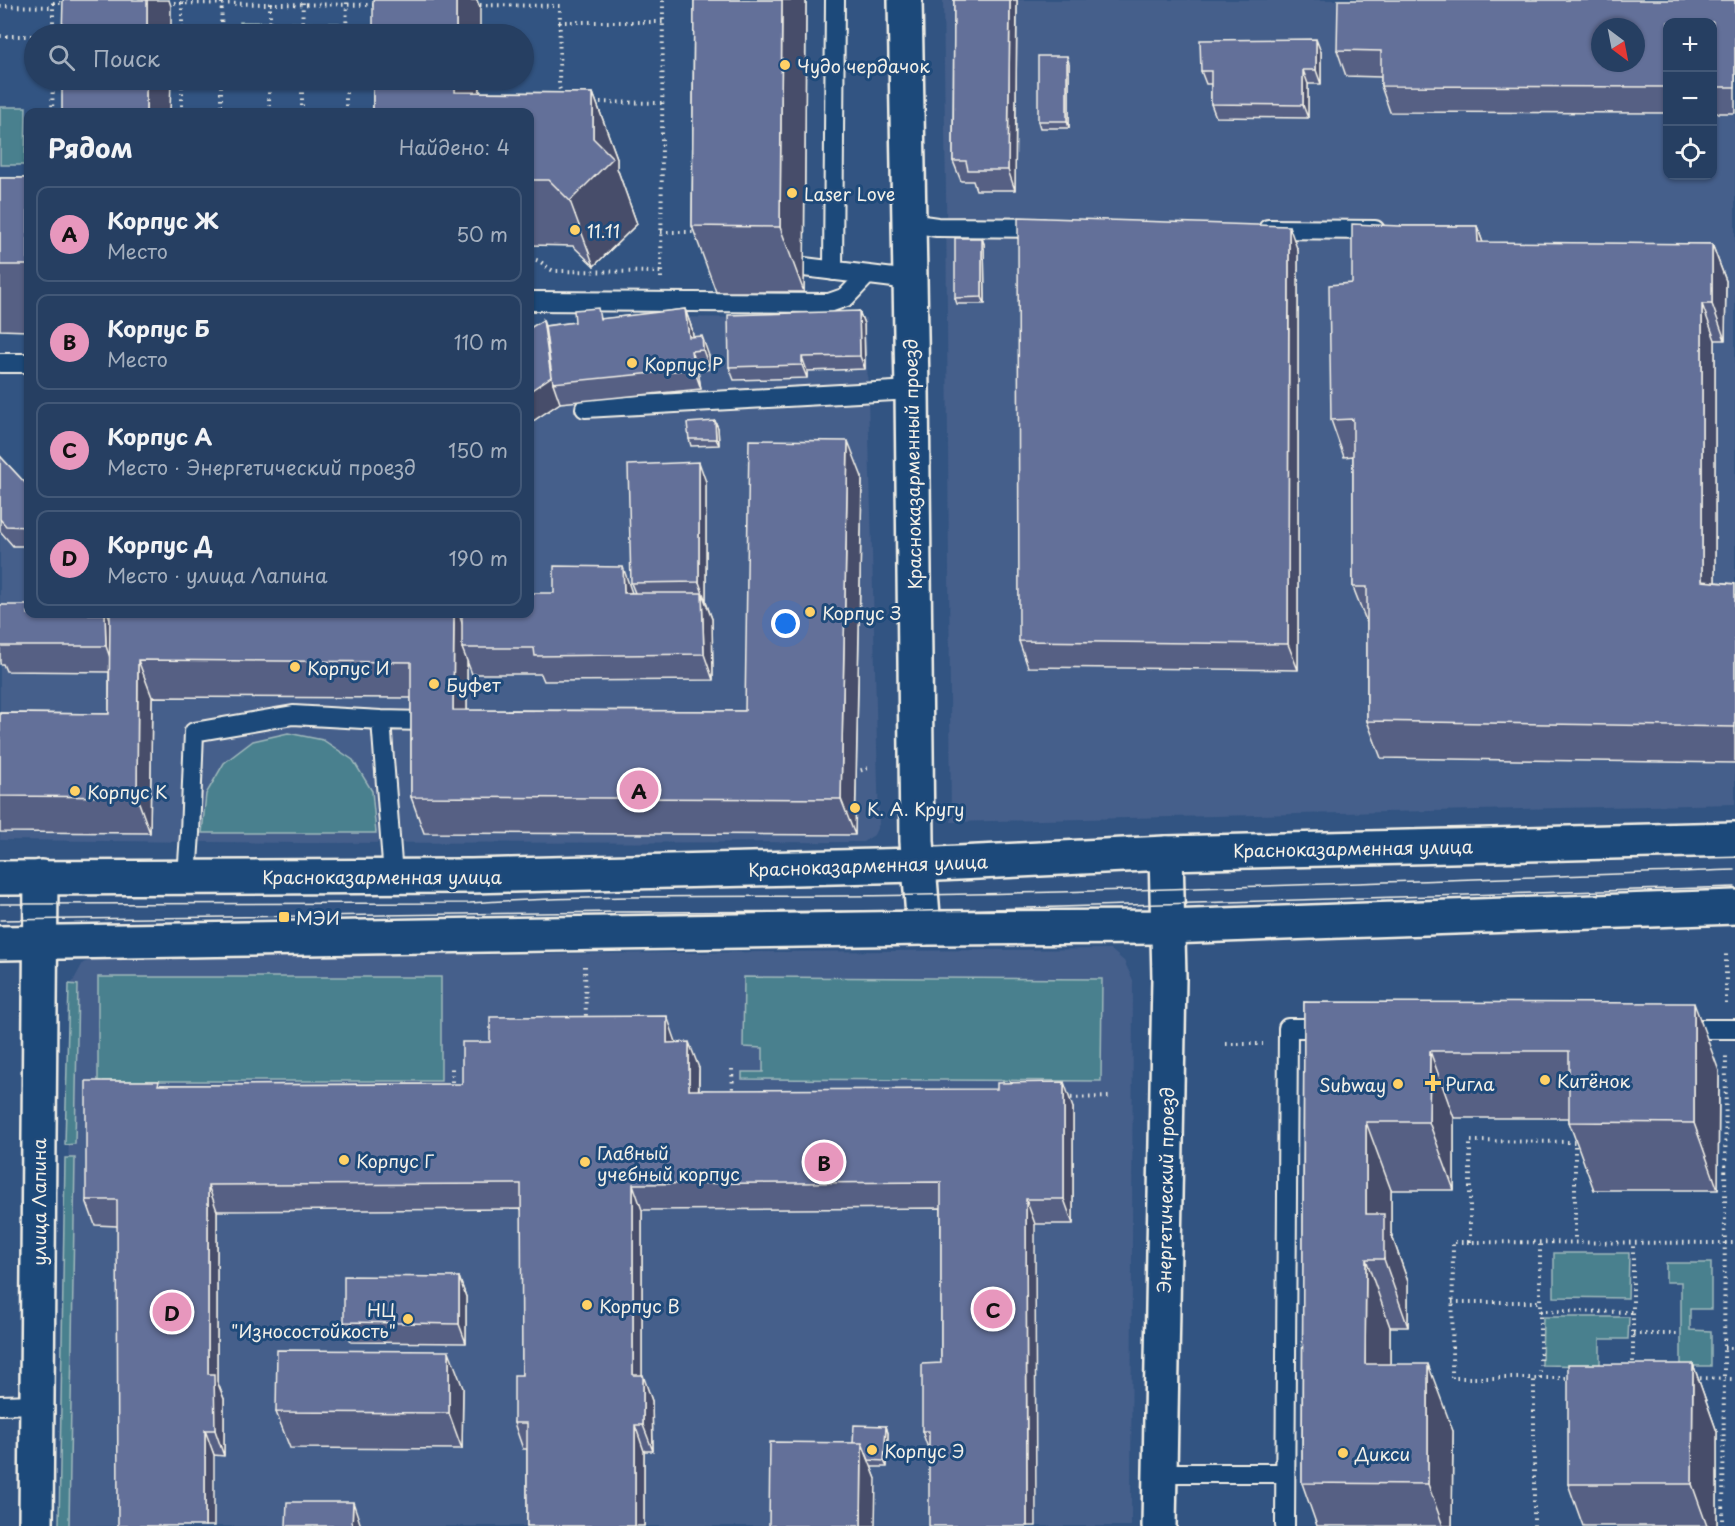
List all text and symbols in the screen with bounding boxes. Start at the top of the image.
north arrow [1591,18,1645,72]
map controls [1663,18,1717,180]
button: + [1663,18,1717,72]
search box [24,24,534,90]
icon: search [45,41,78,74]
text: Поиск [93,41,160,74]
place label: Чудо чердачок [797,52,930,79]
marker: Чудо чердачок [778,58,792,72]
button: − [1663,72,1717,126]
button: locate [1663,126,1717,180]
text: Рядом [48,128,133,167]
text: Найдено: 4 [399,132,510,162]
place label: Laser Love [804,180,895,207]
marker: Laser Love [785,186,799,200]
text: Корпус Ж [107,203,219,236]
place label: 11.11 [587,217,620,244]
text: A [62,219,77,249]
text: 50 m [456,219,508,249]
marker: 11.11 [568,223,582,237]
text: Место [107,236,168,266]
text: Корпус Б [107,311,210,344]
text: B [63,327,76,357]
text: 110 m [454,327,508,357]
street label: Красноказарменный проезд [896,338,928,590]
text: Место [107,344,168,374]
place label: Корпус Р [644,350,723,377]
marker: Корпус Р [625,356,639,370]
text: Корпус А [107,419,212,452]
text: C [62,435,77,465]
text: 150 m [448,435,508,465]
text: Место · Энергетический проезд [107,452,416,482]
text: Корпус Д [107,527,213,560]
text: D [62,543,77,573]
text: 190 m [449,543,508,573]
text: Место · улица Лапина [107,560,328,590]
place label: Корпус З [822,599,902,626]
marker: Корпус З [803,605,817,619]
your location [771,609,800,638]
place label: Корпус И [307,654,390,681]
marker: Корпус И [288,660,302,674]
place label: Буфет [446,671,501,698]
marker: Буфет [427,677,441,691]
pin: A [620,768,658,812]
place label: Корпус К [87,778,168,805]
marker: Корпус К [68,784,82,798]
place label: К. А. Кругу [867,795,964,822]
marker: К. А. Кругу [848,801,862,815]
street label: Красноказарменная улица [1233,832,1474,864]
street label: Красноказарменная улица [748,847,989,883]
street label: Красноказарменная улица [262,863,503,890]
place label: МЭИ [296,904,340,931]
marker: МЭИ [277,910,291,924]
place label: Китёнок [1557,1067,1631,1094]
place label: Ригла [1445,1070,1495,1097]
place label: Subway [1319,1071,1386,1098]
marker: Китёнок [1538,1073,1552,1087]
marker: Ригла [1426,1076,1440,1090]
marker: Subway [1391,1077,1405,1091]
street label: Энергетический проезд [1150,1087,1180,1293]
street label: улица Лапина [25,1138,52,1266]
place label: Главный учебный корпус [597,1139,740,1187]
pin: B [804,1140,844,1184]
place label: Корпус Г [356,1147,434,1174]
marker: Корпус Г [337,1153,351,1167]
marker: Главный учебный корпус [578,1155,592,1169]
pin: C [974,1286,1012,1332]
pin: D [152,1290,192,1334]
place label: Корпус В [599,1292,680,1319]
place label: НЦ "Износостойкость" [231,1296,396,1344]
marker: Корпус В [580,1298,594,1312]
marker: НЦ "Износостойкость" [401,1312,415,1326]
place label: Корпус Э [884,1437,964,1464]
place label: Дикси [1354,1440,1410,1467]
marker: Корпус Э [865,1443,879,1457]
marker: Дикси [1336,1446,1350,1460]

